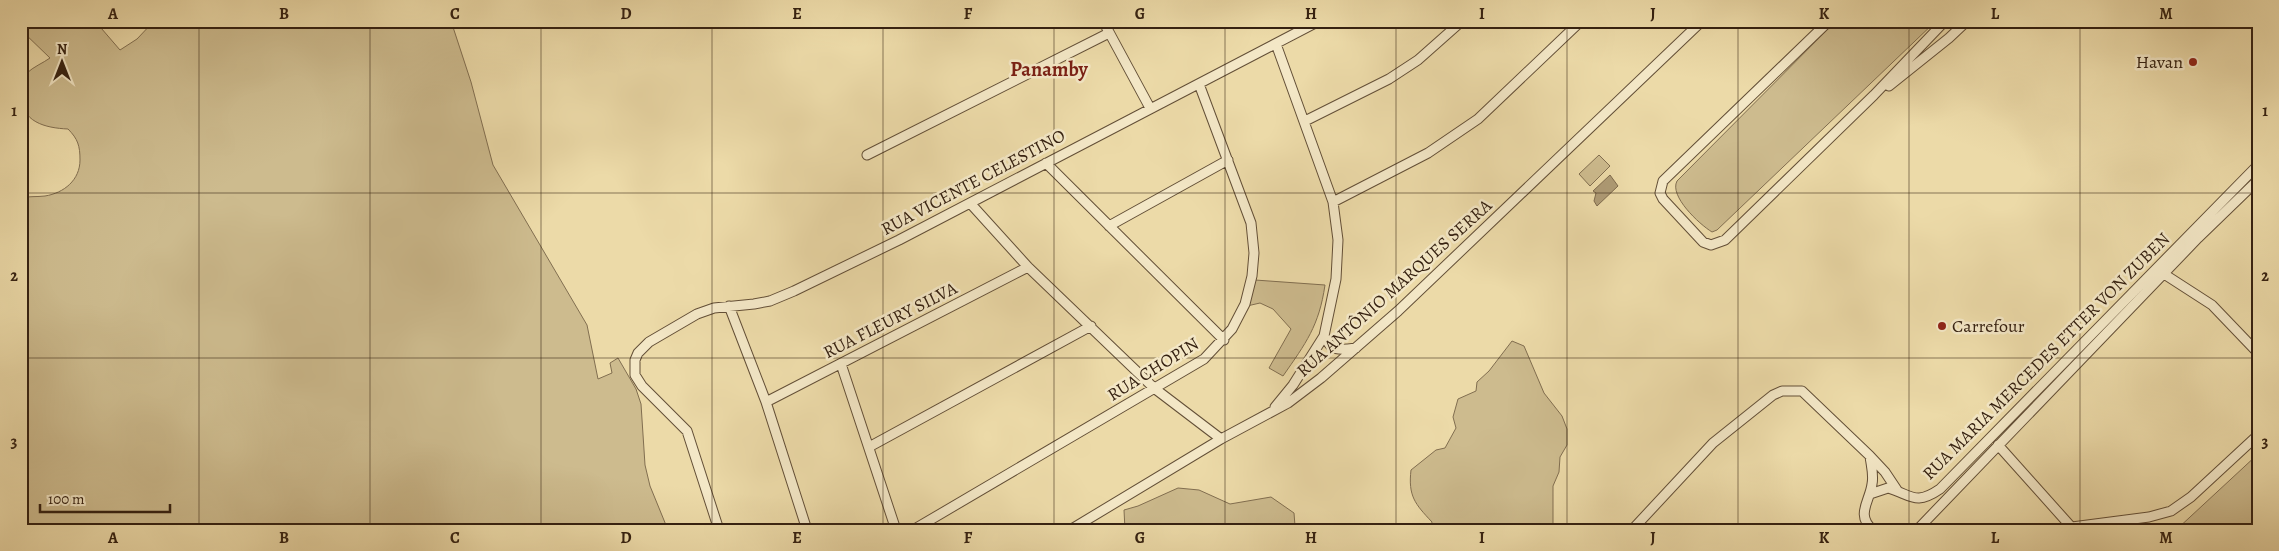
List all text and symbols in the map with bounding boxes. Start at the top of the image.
text: A [107,3,119,25]
text: B [279,3,289,25]
text: C [450,3,460,25]
text: D [620,3,632,25]
text: E [792,3,802,25]
text: F [964,3,973,25]
text: G [1135,3,1145,25]
text: H [1305,3,1317,25]
text: I [1479,3,1485,25]
text: J [1650,3,1656,25]
text: K [1819,3,1830,25]
text: L [1991,3,2000,25]
text: M [2159,3,2173,25]
north arrow [38,38,88,88]
text: N [57,40,67,59]
place label: Havan [2136,50,2183,74]
district label: Panamby [1010,56,1089,83]
marker: Havan [2187,56,2199,68]
text: 1 [11,100,17,122]
text: 1 [2262,100,2268,122]
street label: RUA VICENTE CELESTINO [877,123,1069,241]
street label: RUA ANTÔNIO MARQUES SERRA [1291,193,1497,382]
street label: RUA MARIA MERCEDES ETTER VON ZUBEN [1917,227,2175,485]
text: 2 [10,265,18,287]
text: 2 [2261,265,2269,287]
street label: RUA FLEURY SILVA [819,276,961,364]
place label: Carrefour [1952,314,2025,338]
marker: Carrefour [1936,320,1948,332]
street label: RUA CHOPIN [1103,331,1203,407]
text: 3 [11,431,18,453]
text: 3 [2262,431,2269,453]
scale bar [40,481,170,513]
text: 100 m [48,489,85,509]
text: A [107,527,119,549]
text: B [279,527,289,549]
text: C [450,527,460,549]
text: D [620,527,632,549]
text: E [792,527,802,549]
text: F [964,527,973,549]
text: G [1135,527,1145,549]
text: H [1305,527,1317,549]
text: I [1479,527,1485,549]
text: J [1650,527,1656,549]
text: K [1819,527,1830,549]
text: L [1991,527,2000,549]
text: M [2159,527,2173,549]

